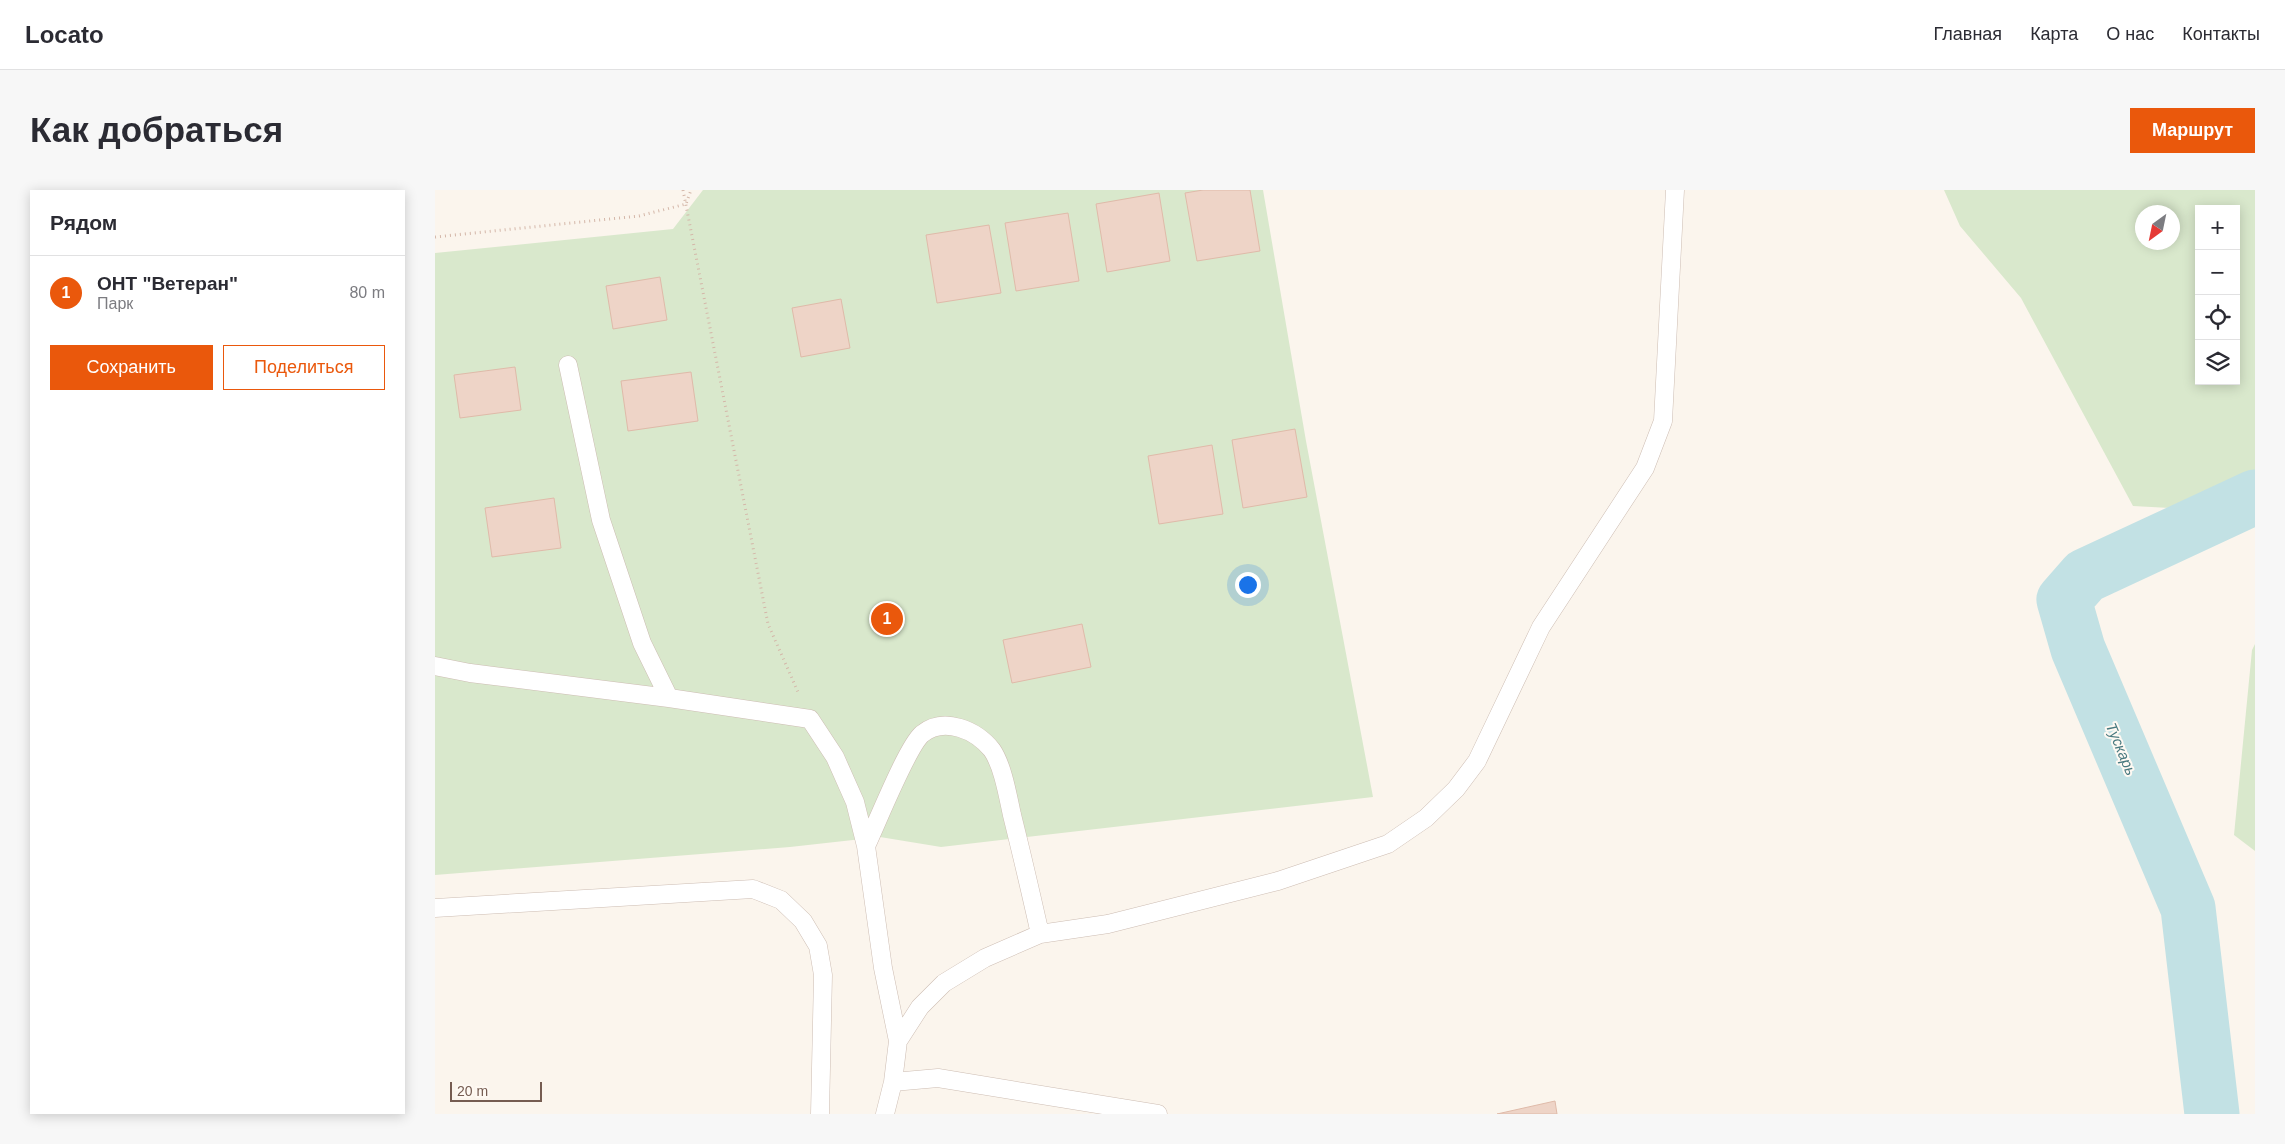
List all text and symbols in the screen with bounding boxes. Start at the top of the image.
text: Locato [25,21,104,48]
text: Главная [1934,24,2002,44]
text: Карта [2030,24,2078,44]
text: О нас [2106,24,2154,44]
text: Контакты [2182,24,2260,44]
button: Маршрут [2130,108,2255,153]
text: Как добраться [30,110,283,149]
north arrow [2135,205,2180,250]
map controls [2195,205,2240,385]
button: + [2195,205,2240,250]
text: Рядом [50,211,117,234]
button: − [2195,250,2240,295]
text: ОНТ "Ветеран" [97,273,238,294]
text: 1 [62,284,70,301]
text: 80 m [349,284,385,301]
text: Парк [97,295,133,312]
button: locate [2195,295,2240,340]
button: layers [2195,340,2240,385]
button: Сохранить [50,345,213,390]
button: Поделиться [223,345,385,390]
your location [1235,572,1261,598]
pin: 1 [871,600,903,638]
water label: Тускарь [2103,720,2140,778]
scale bar [450,1079,543,1102]
text: 20 m [457,1083,488,1099]

